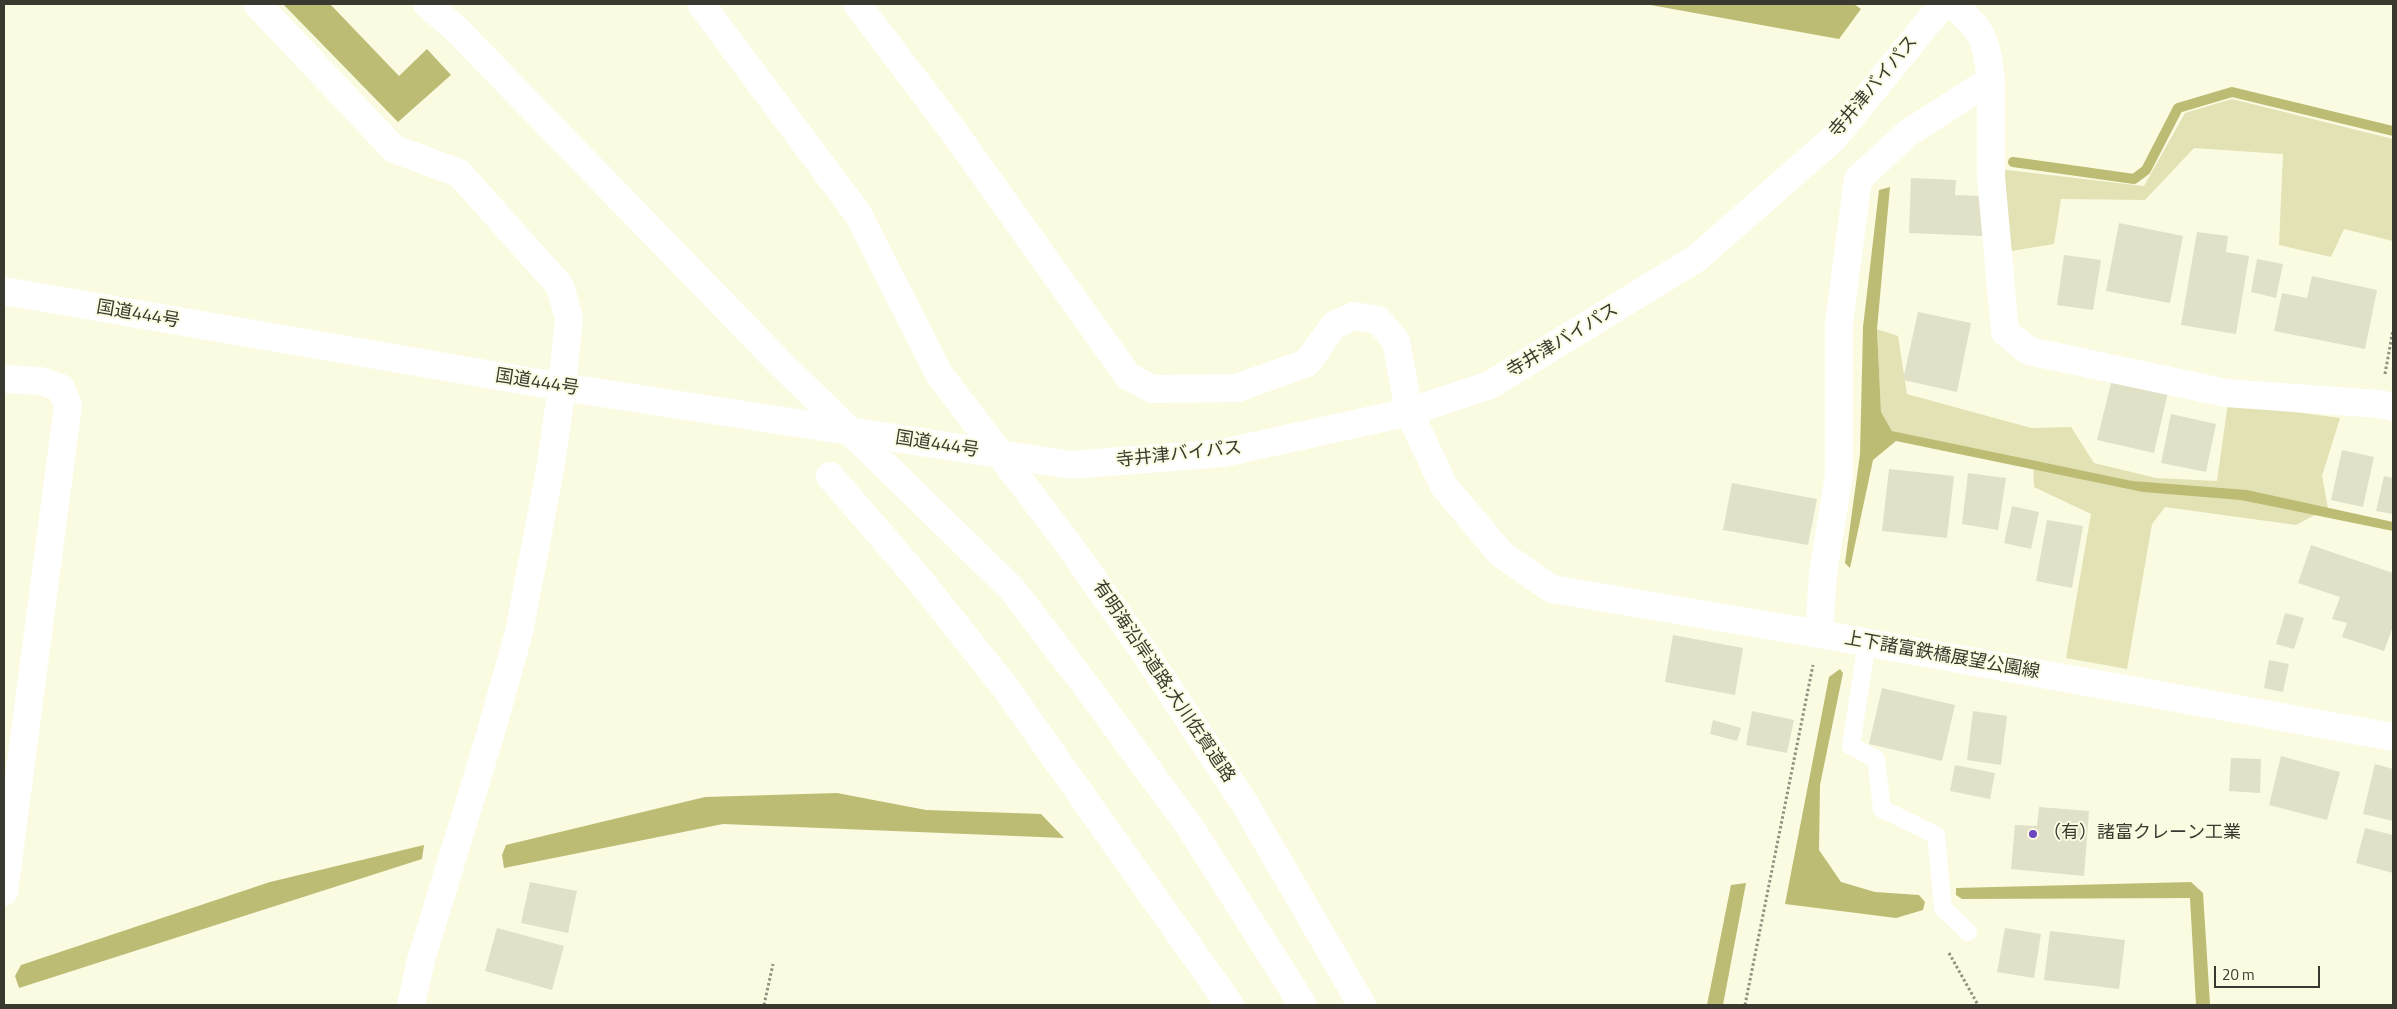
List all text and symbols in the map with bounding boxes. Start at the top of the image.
street label: 寺井津バイパス [1825,32,1923,142]
street label: 国道444号 [95,297,181,333]
street label: 寺井津バイパス [1503,299,1623,383]
street label: 国道444号 [494,366,580,400]
street label: 国道444号 [894,428,980,462]
street label: 寺井津バイパス [1115,438,1243,472]
street label: 有明海沿岸道路;大川佐賀道路 [1087,577,1239,787]
street label: 上下諸富鉄橋展望公園線 [1843,628,2041,684]
place label: （有）諸富クレーン工業 [2043,823,2241,845]
marker: （有）諸富クレーン工業 [2027,828,2039,840]
scale bar [2217,956,2323,988]
text: 20 m [2222,963,2255,986]

